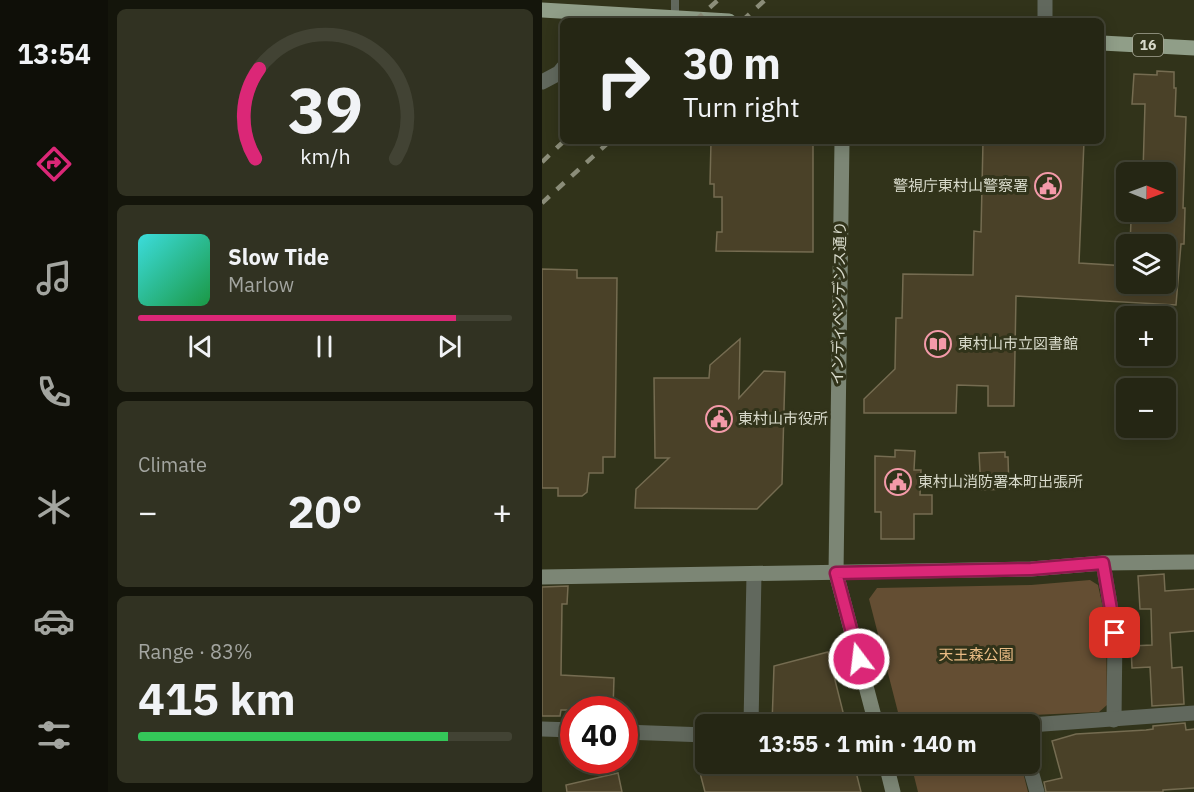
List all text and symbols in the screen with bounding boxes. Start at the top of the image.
road number: 16 [1133,34,1163,56]
text: 13:54 [17,36,91,71]
text: 30 m [683,36,781,91]
icon: right [584,42,662,120]
text: 39 [288,70,362,151]
text: Turn right [683,89,800,124]
icon: directions [33,143,75,185]
text: km/h [300,143,350,171]
north arrow [1116,162,1176,222]
map controls [1116,162,1176,438]
public building icon: 警視庁東村山警察署 [1033,171,1063,201]
place label: 警視庁東村山警察署 [893,176,1028,195]
street label: インディペンデンス通り [828,221,849,385]
button: layers [1116,234,1176,294]
text: Slow Tide [228,242,329,271]
icon: music [33,257,75,299]
text: Marlow [228,271,294,298]
button: + [1116,306,1176,366]
library icon: 東村山市立図書館 [923,329,953,359]
icon: previous [184,330,217,363]
icon: pause [308,330,341,363]
icon: next [433,330,466,363]
place label: 東村山市立図書館 [958,334,1078,353]
icon: phone [33,371,75,413]
button: − [1116,378,1176,438]
public building icon: 東村山市役所 [704,404,734,434]
place label: 東村山市役所 [738,409,828,428]
text: Climate [138,451,207,478]
public building icon: 東村山消防署本町出張所 [883,467,913,497]
place label: 東村山消防署本町出張所 [918,472,1083,491]
text: 20° [287,482,363,540]
icon: climate [33,486,75,528]
text: − [138,490,158,533]
text: + [492,490,512,533]
icon: car [33,600,75,642]
pin [1089,607,1140,658]
icon: arrive [1098,616,1131,649]
position arrow [827,627,891,691]
text: Range · 83% [138,638,253,665]
park label: 天王森公園 [938,645,1014,664]
text: 415 km [138,669,296,727]
speed limit sign: 40 [560,696,638,774]
icon: filters [33,714,75,756]
text: 13:55 · 1 min · 140 m [758,729,977,758]

